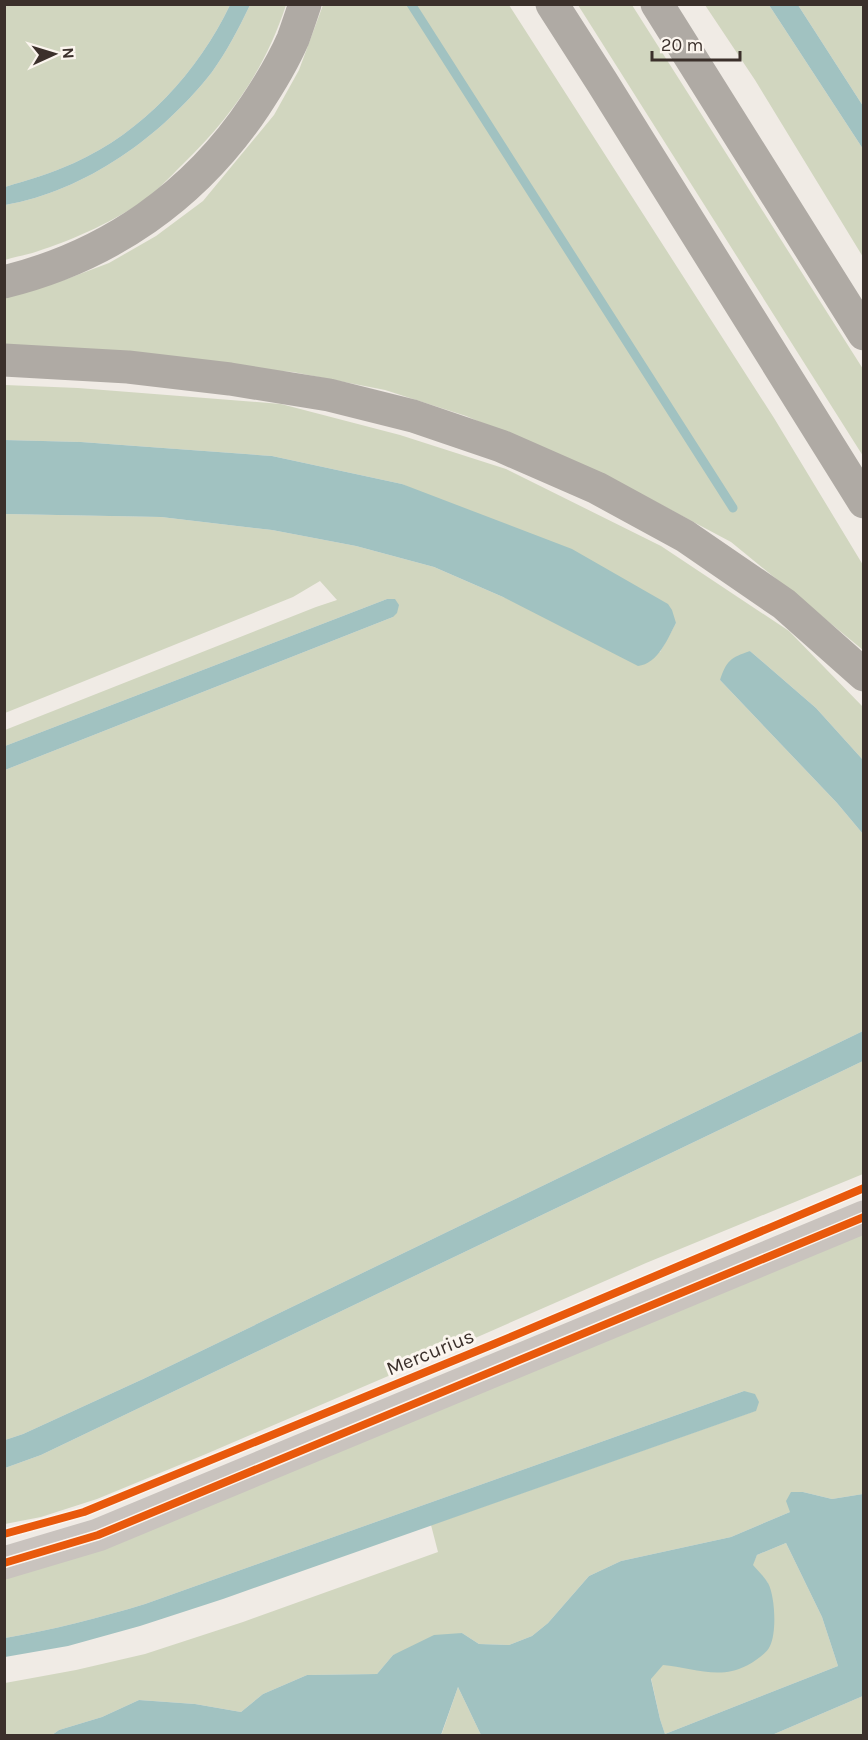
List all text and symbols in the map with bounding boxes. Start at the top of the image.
north arrow [24,24,84,84]
scale bar [652,24,740,62]
text: 20 m [661,34,703,56]
text: N [59,47,78,59]
street label: Mercurius [383,1324,477,1380]

